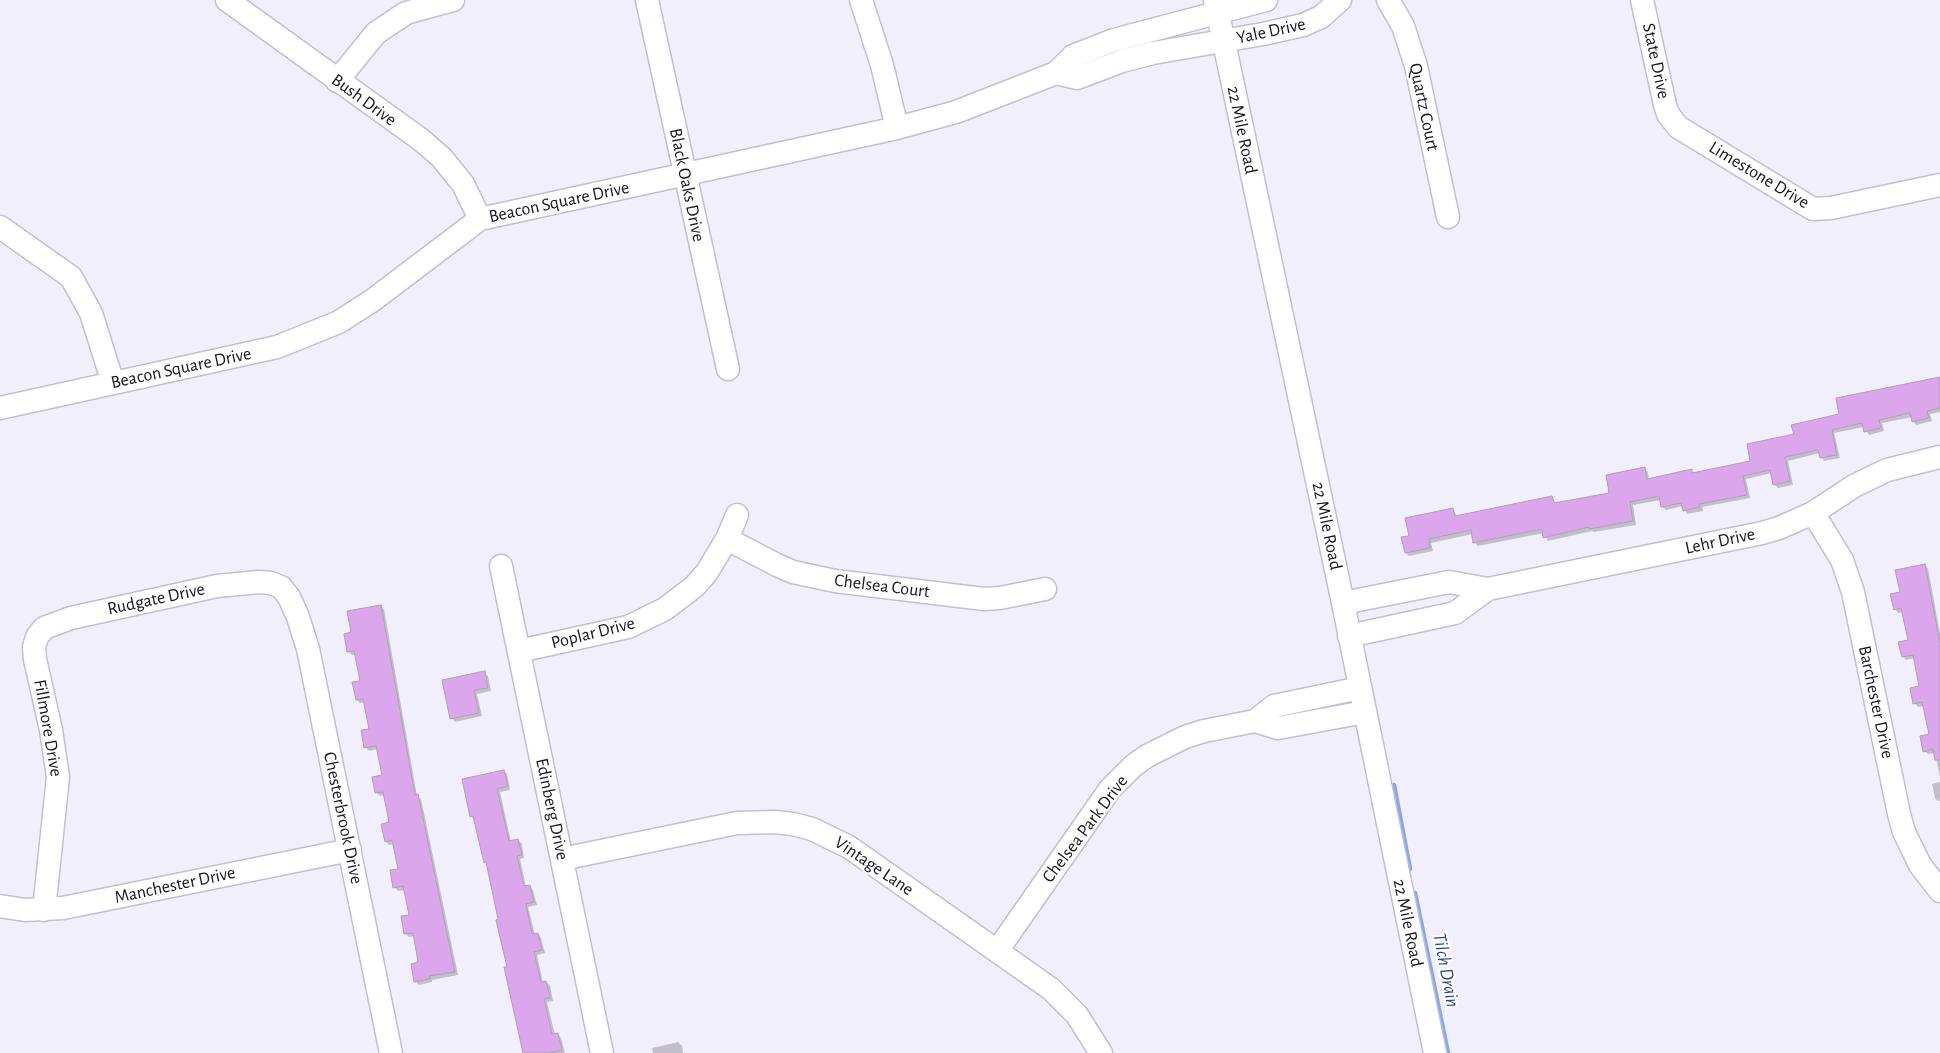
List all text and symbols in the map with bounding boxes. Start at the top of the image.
street label: Yale Drive [1235,13,1307,49]
street label: State Drive [1637,21,1675,101]
street label: Quartz Court [1404,61,1444,153]
street label: Bush Drive [327,69,401,131]
street label: 22 Mile Road [1222,84,1262,176]
street label: Black Oaks Drive [664,126,710,244]
street label: Limestone Drive [1705,137,1813,213]
street label: Beacon Square Drive [487,177,631,227]
street label: Beacon Square Drive [109,343,253,393]
street label: 22 Mile Road [1307,480,1347,572]
street label: Lehr Drive [1683,523,1757,559]
street label: Chelsea Court [833,569,931,603]
street label: Rudgate Drive [105,578,207,620]
street label: Poplar Drive [549,612,637,654]
street label: Barchester Drive [1853,644,1899,760]
street label: Fillmore Drive [29,678,67,778]
street label: Chesterbrook Drive [318,750,368,886]
street label: Edinberg Drive [531,756,573,862]
street label: Chelsea Park Drive [1038,771,1132,887]
street label: Vintage Lane [830,832,918,900]
street label: Manchester Drive [113,862,237,908]
street label: 22 Mile Road [1388,877,1428,969]
water label: Tilch Drain [1428,931,1464,1009]

